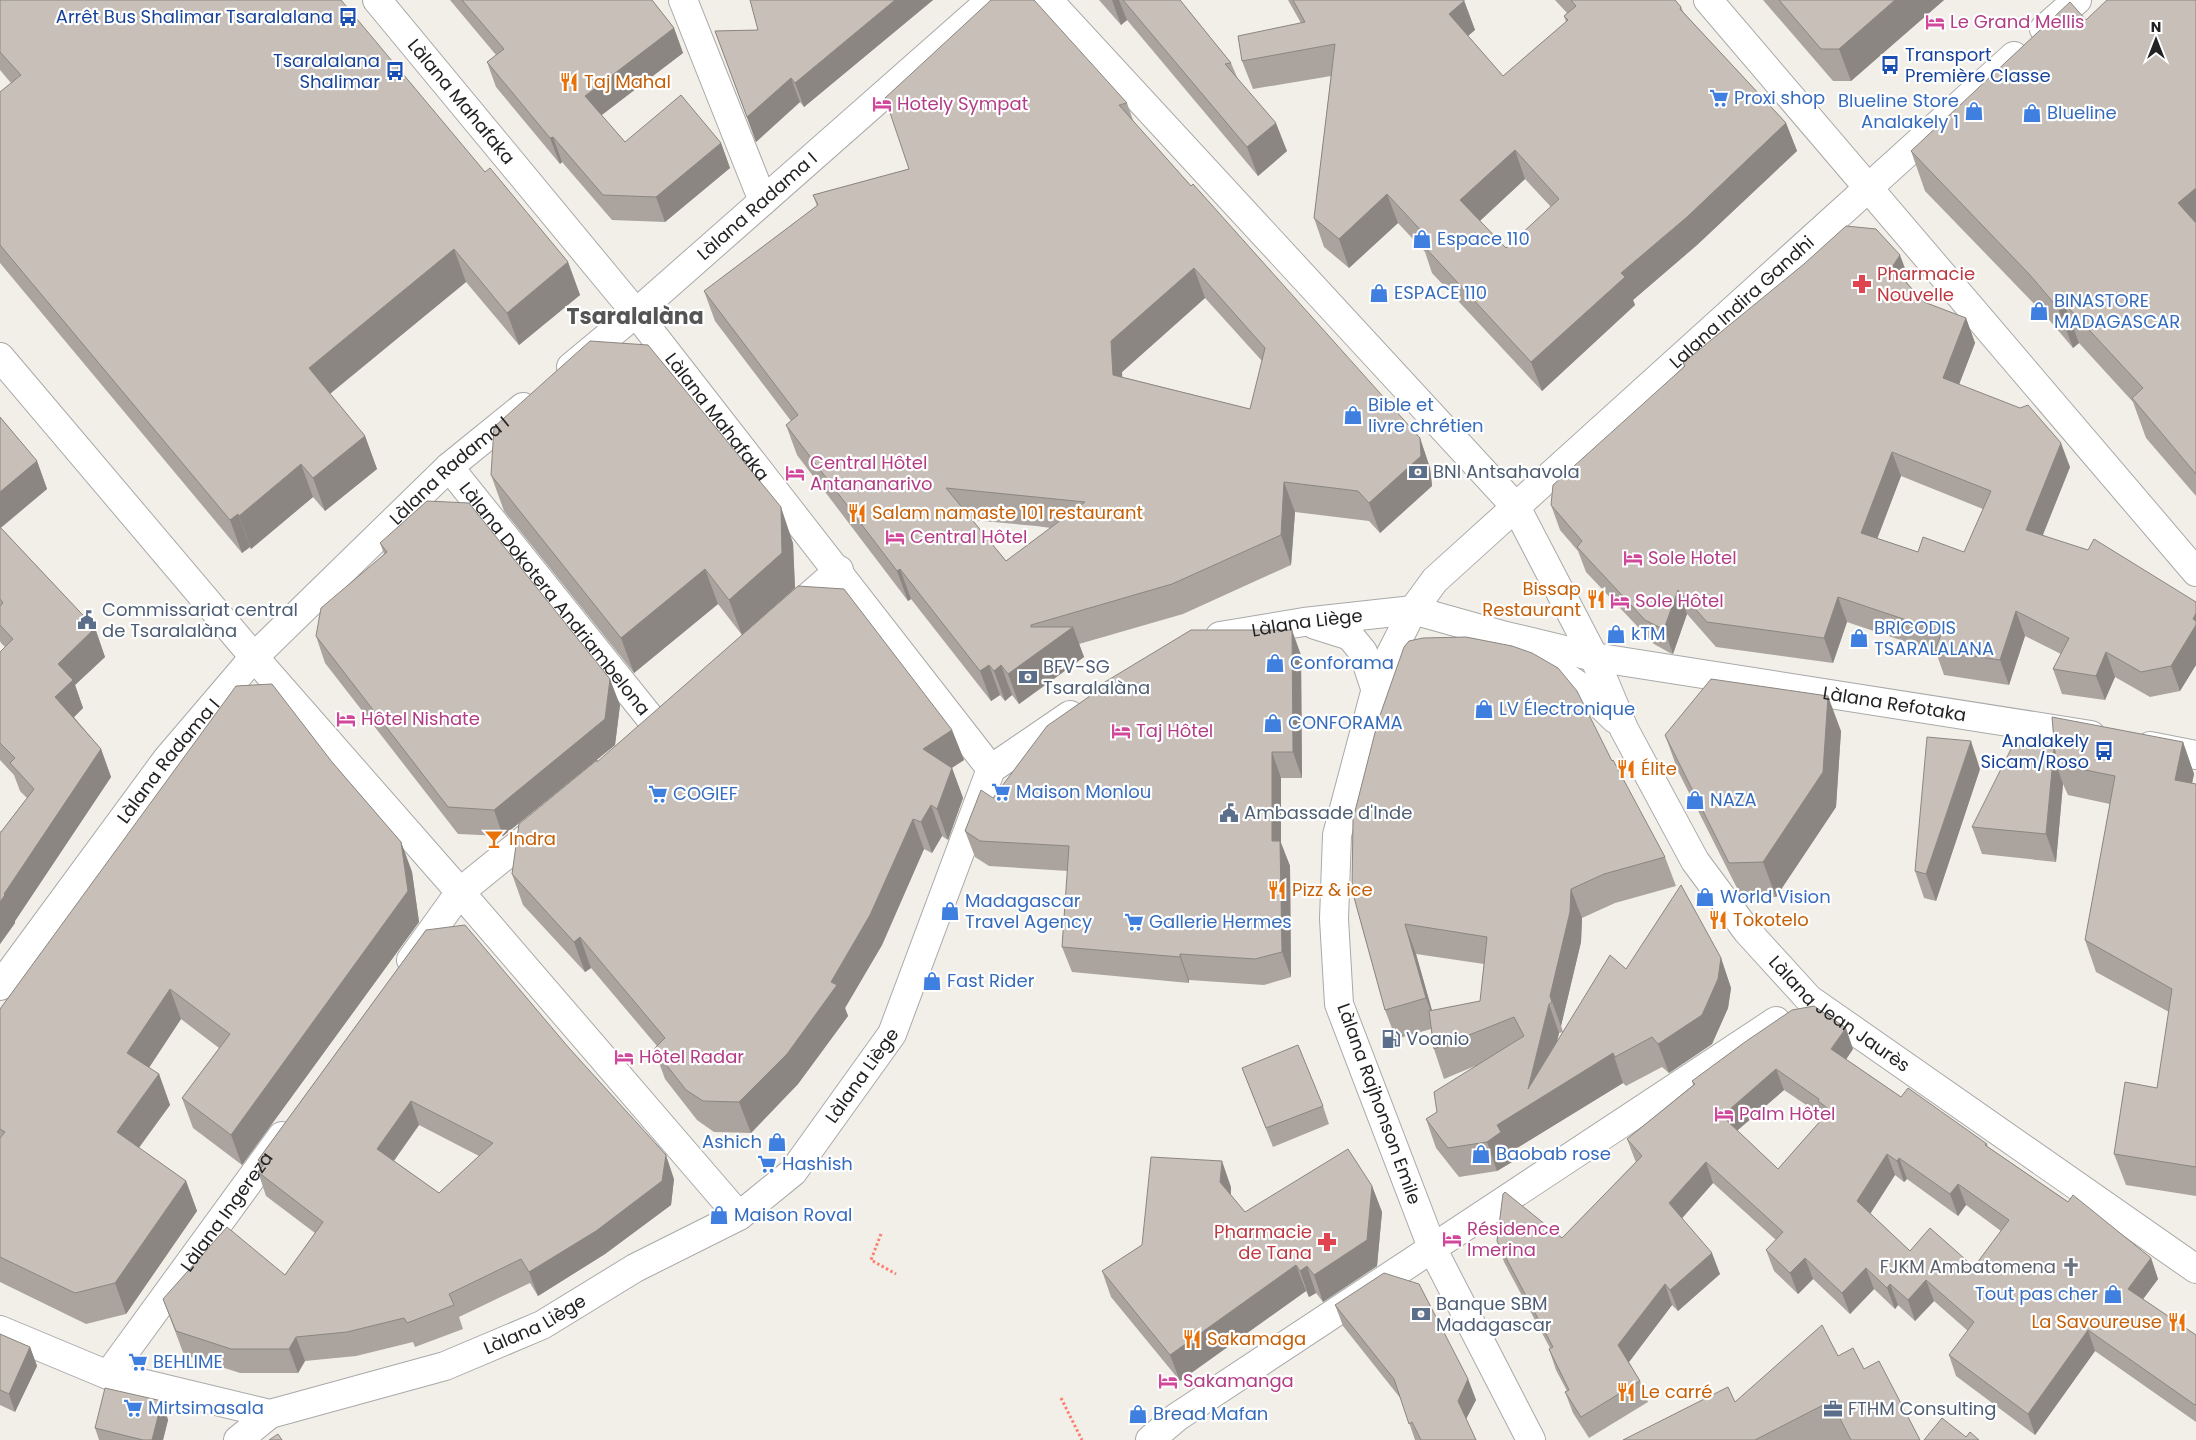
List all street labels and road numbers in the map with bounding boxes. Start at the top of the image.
street label: Làlana Mahafaka [402,33,521,169]
street label: Làlana Radama I [691,146,822,266]
street label: Lalana Indira Gandhi [1664,230,1819,374]
street label: Làlana Mahafaka [660,347,775,486]
street label: Làlana Radama I [384,410,514,530]
street label: Làlana Dokotera Andriambelona [454,477,656,720]
street label: Làlana Liège [1250,603,1364,643]
street label: Làlana Refotaka [1821,680,1968,727]
street label: Làlana Radama I [111,693,225,828]
street label: Làlana Jean Jaurès [1763,950,1915,1078]
street label: Làlana Rajhonson Emile [1331,1000,1428,1208]
street label: Làlana Liège [819,1023,904,1128]
street label: Làlana Ingereza [174,1146,279,1276]
street label: Làlana Liège [480,1288,590,1360]

